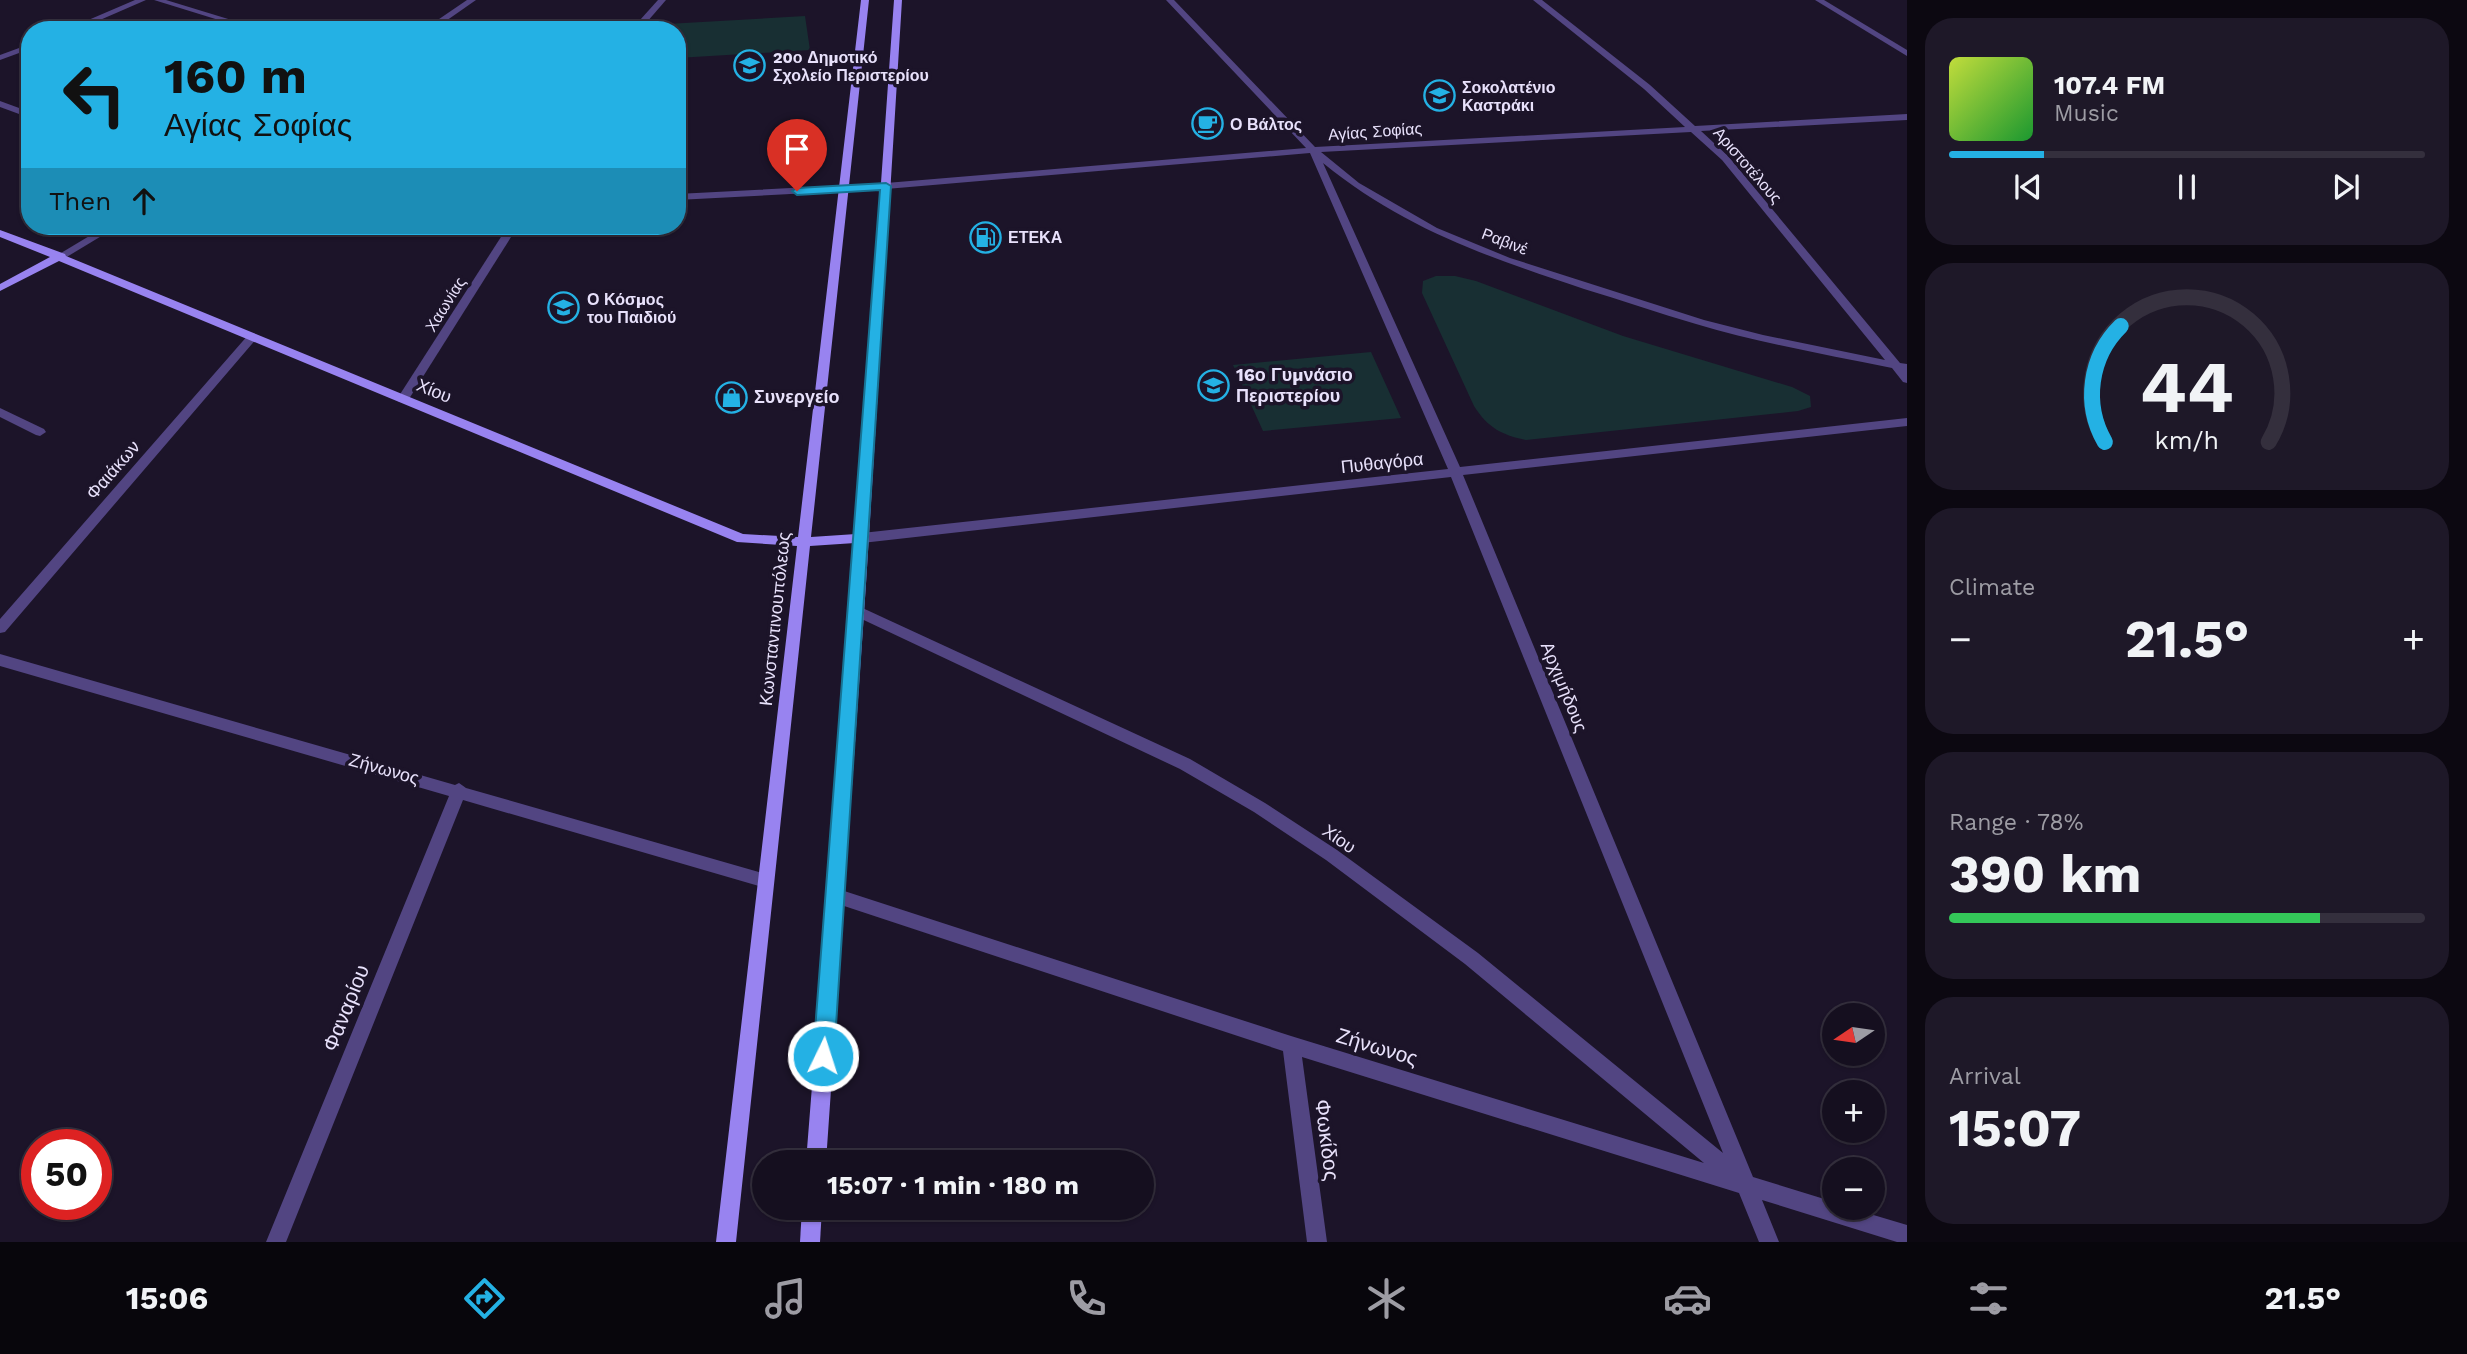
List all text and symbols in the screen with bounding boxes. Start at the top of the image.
text: 160 m [164,47,307,105]
place label: 20ο Δημοτικό Σχολείο Περιστερίου [773,48,929,85]
icon: left [49,49,140,140]
school or university icon: 20ο Δημοτικό Σχολείο Περιστερίου [733,49,767,83]
text: 107.4 FM [2054,70,2165,100]
place label: Σοκολατένιο Καστράκι [1462,78,1556,115]
school or university icon: Σοκολατένιο Καστράκι [1422,79,1456,113]
text: Music [2054,100,2119,127]
text: Αγίας Σοφίας [164,106,352,144]
cafe icon: Ο Βάλτος [1190,107,1224,141]
place label: Ο Βάλτος [1230,115,1302,134]
pin [767,119,827,191]
street label: Αγίας Σοφίας [1327,119,1423,144]
street label: Αριστοτέλους [1709,123,1786,207]
icon: arrive [778,130,816,168]
icon: previous [2009,168,2047,206]
icon: pause [2168,168,2206,206]
icon: next [2327,168,2365,206]
icon: ahead [125,182,163,220]
text: Then [49,186,111,216]
fuel station icon: ΕΤΕΚΑ [968,220,1002,254]
street label: Ραβινέ [1479,224,1531,259]
place label: ΕΤΕΚΑ [1008,228,1063,247]
street label: Χαωνίας [421,273,470,335]
place label: Ο Κόσμος του Παιδιού [587,290,676,327]
school or university icon: Ο Κόσμος του Παιδιού [547,291,581,325]
text: 44 [2140,345,2234,431]
place label: 16ο Γυμνάσιο Περιστερίου [1236,364,1353,406]
school or university icon: 16ο Γυμνάσιο Περιστερίου [1196,368,1230,402]
street label: Χίου [414,374,455,407]
shop icon: Συνεργείο [714,380,748,414]
place label: Συνεργείο [754,386,840,407]
text: km/h [2155,426,2219,455]
street label: Φαιάκων [81,436,144,503]
street label: Πυθαγόρα [1340,448,1424,477]
street label: Κωνσταντινουπόλεως [755,531,794,707]
text: Climate [1949,574,2035,601]
text: 21.5° [2125,609,2249,670]
text: − [1949,617,1972,661]
text: + [2402,617,2425,661]
street label: Αρχιμήδους [1537,639,1592,735]
street label: Ζήνωνος [347,749,422,789]
text: Range · 78% [1949,809,2083,836]
street label: Χίου [1319,820,1360,857]
text: 390 km [1949,844,2142,905]
street label: Φαναρίου [317,961,374,1055]
north arrow [1822,1003,1885,1066]
map controls [1822,1003,1885,1220]
position arrow [786,1019,860,1093]
street label: Ζήνωνος [1333,1022,1421,1071]
text: Arrival [1949,1063,2021,1090]
button: + [1822,1080,1885,1143]
street label: Φωκίδος [1310,1098,1345,1182]
text: 15:07 [1949,1098,2081,1159]
speed limit sign: 50 [21,1129,112,1220]
button: − [1822,1157,1885,1220]
text: 15:07 · 1 min · 180 m [827,1170,1079,1200]
icon: directions [460,1274,509,1323]
icon: music [761,1274,810,1323]
icon: phone [1062,1274,1111,1323]
icon: climate [1362,1274,1411,1323]
icon: car [1663,1274,1712,1323]
icon: filters [1964,1274,2013,1323]
text: 15:06 [126,1279,208,1317]
text: 21.5° [2264,1279,2341,1317]

